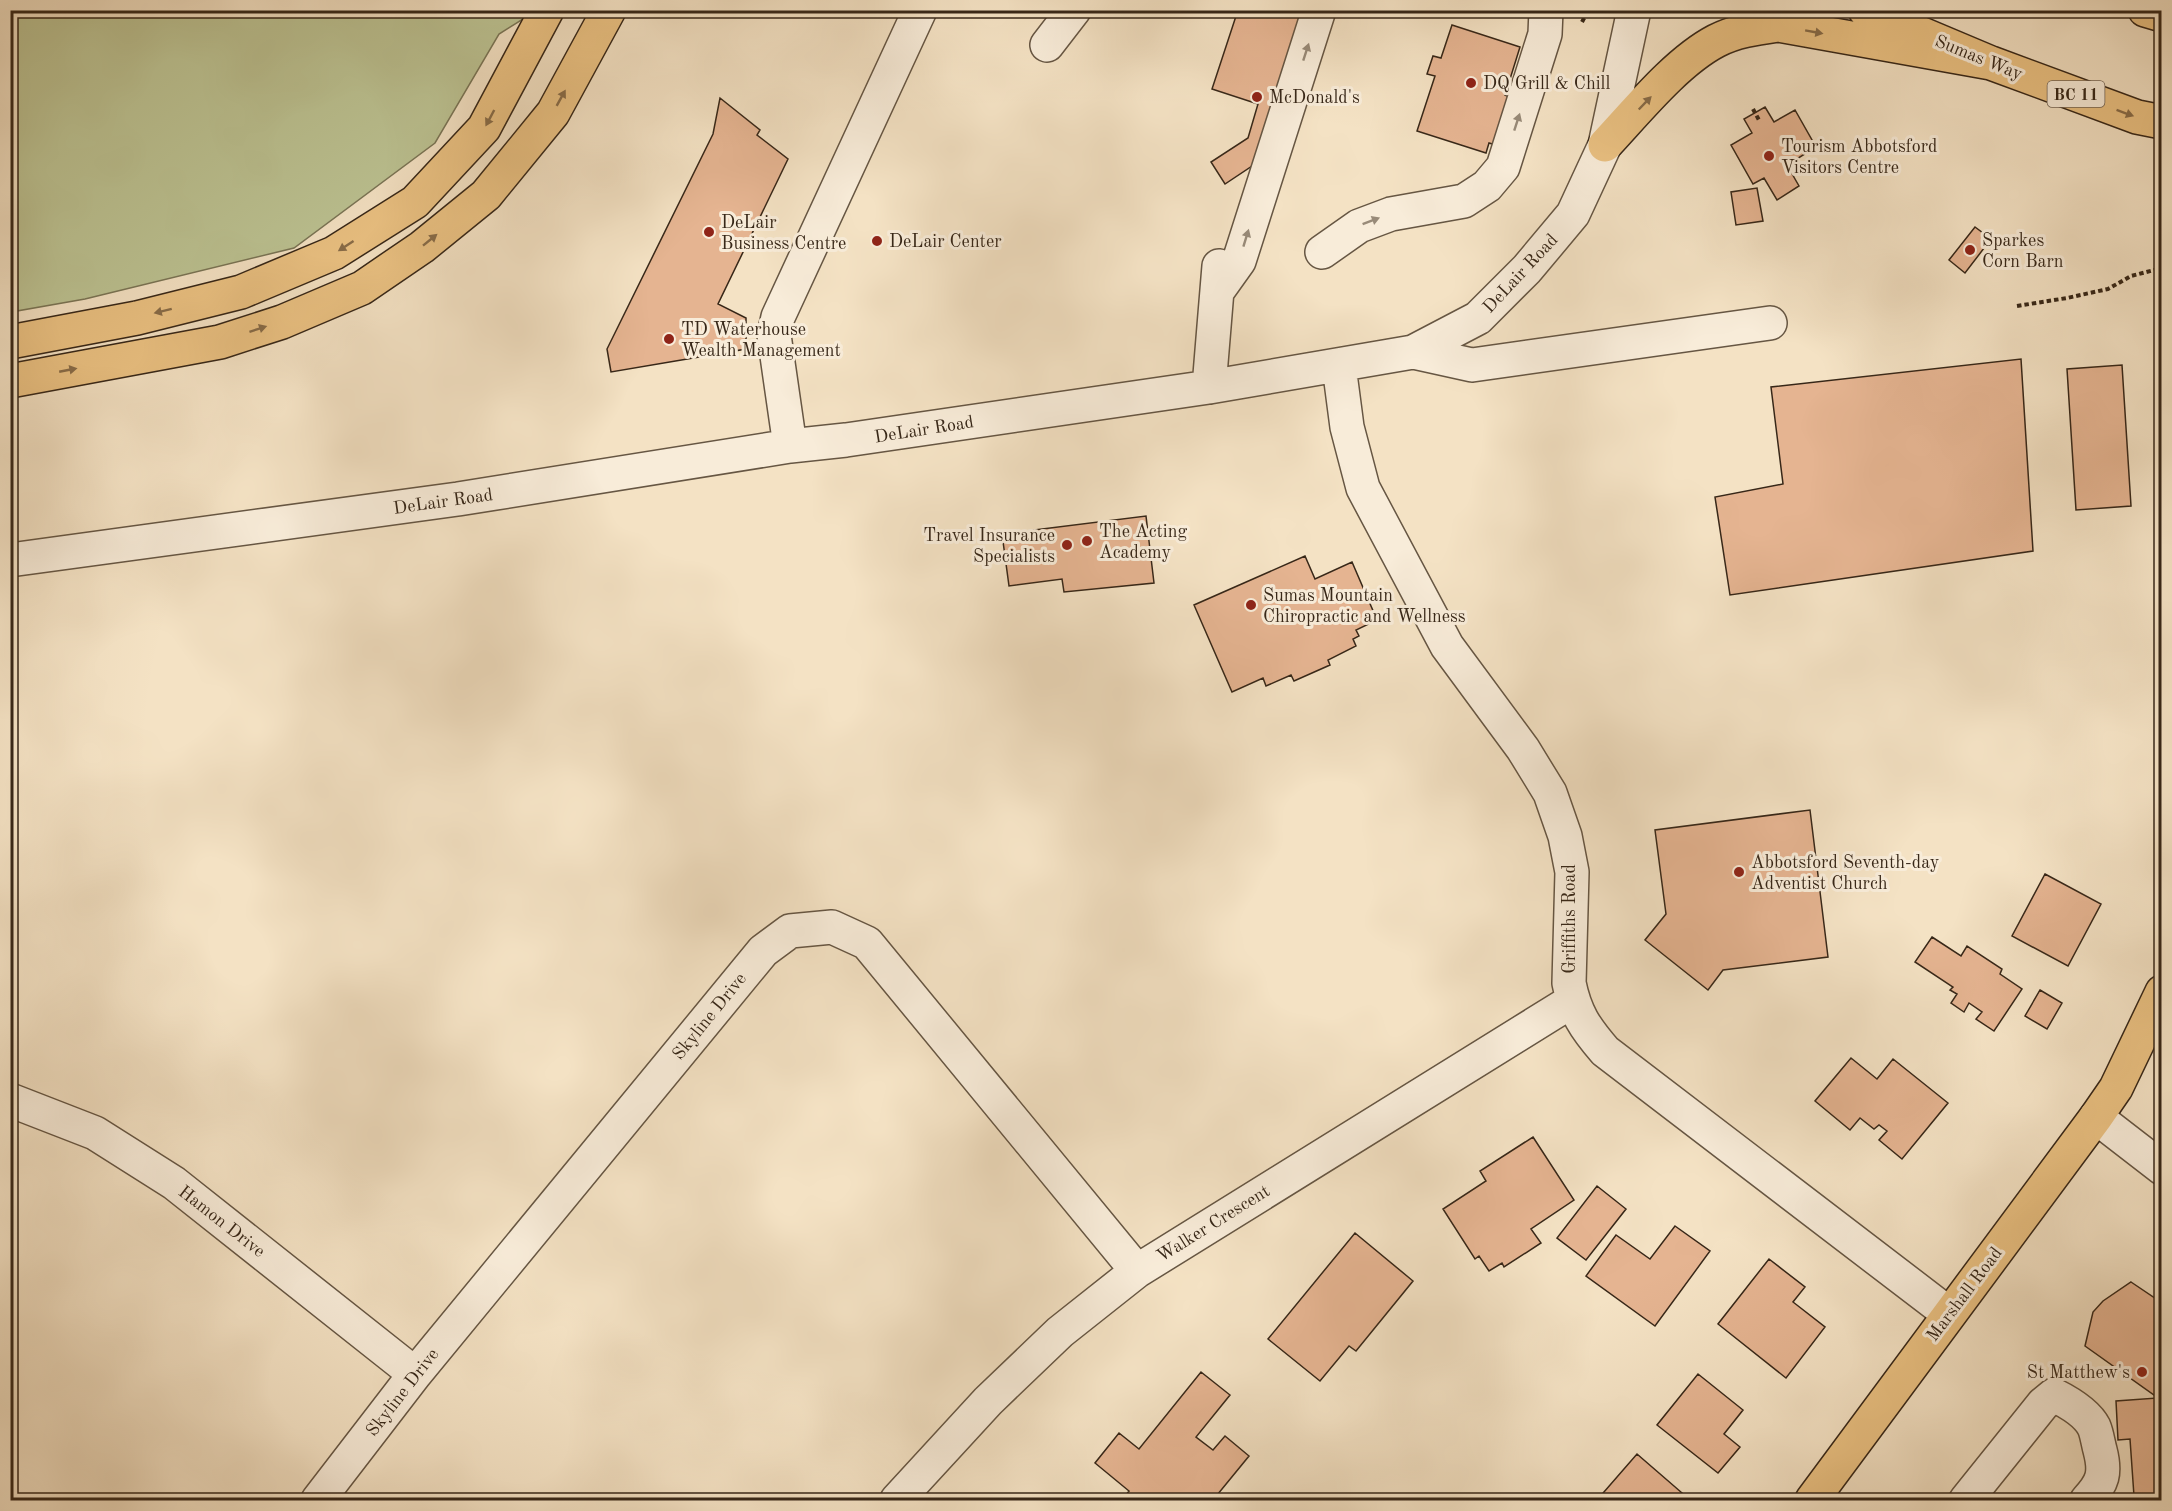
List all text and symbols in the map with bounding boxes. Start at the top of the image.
one-way arrow [1804,28,1823,37]
street label: Sumas Way [1932,32,2025,84]
one-way arrow [1302,43,1311,61]
place label: DQ Grill & Chill [1483,75,1610,93]
marker: DQ Grill & Chill [1464,76,1478,90]
road number: BC 11 [2048,81,2104,107]
one-way arrow [556,89,566,106]
place label: McDonald's [1269,89,1360,107]
marker: McDonald's [1250,90,1264,104]
one-way arrow [1638,96,1652,110]
one-way arrow [2116,108,2134,118]
one-way arrow [485,109,495,126]
one-way arrow [1513,113,1523,131]
place label: Tourism Abbotsford Visitors Centre [1781,138,1937,177]
marker: Tourism Abbotsford Visitors Centre [1762,149,1776,163]
place label: DeLair Business Centre [721,214,846,253]
one-way arrow [1363,216,1381,226]
marker: DeLair Business Centre [702,225,716,239]
one-way arrow [1242,229,1251,247]
street label: DeLair Road [1480,231,1562,317]
place label: Sparkes Corn Barn [1982,232,2064,271]
place label: DeLair Center [889,233,1002,251]
marker: DeLair Center [870,234,884,248]
one-way arrow [423,235,438,247]
one-way arrow [338,240,354,251]
marker: Sparkes Corn Barn [1963,243,1977,257]
one-way arrow [154,307,172,317]
place label: TD Waterhouse Wealth Management [681,321,841,360]
one-way arrow [249,324,267,333]
marker: TD Waterhouse Wealth Management [662,332,676,346]
one-way arrow [59,365,78,374]
street label: DeLair Road [873,413,975,447]
street label: DeLair Road [392,486,494,518]
place label: The Acting Academy [1099,523,1187,562]
place label: Travel Insurance Specialists [923,527,1055,566]
marker: The Acting Academy [1080,534,1094,548]
marker: Travel Insurance Specialists [1060,538,1074,552]
place label: Sumas Mountain Chiropractic and Wellness [1263,587,1466,626]
marker: Sumas Mountain Chiropractic and Wellness [1244,598,1258,612]
place label: Abbotsford Seventh-day Adventist Church [1751,854,1940,893]
street label: Griffiths Road [1561,864,1579,974]
marker: Abbotsford Seventh-day Adventist Church [1732,865,1746,879]
street label: Skyline Drive [669,970,750,1064]
street label: Walker Crescent [1154,1182,1273,1266]
street label: Hamon Drive [175,1183,268,1261]
street label: Marshall Road [1924,1244,2006,1345]
street label: Skyline Drive [363,1345,443,1440]
place label: St Matthew's [2027,1364,2130,1382]
marker: St Matthew's [2135,1365,2149,1379]

